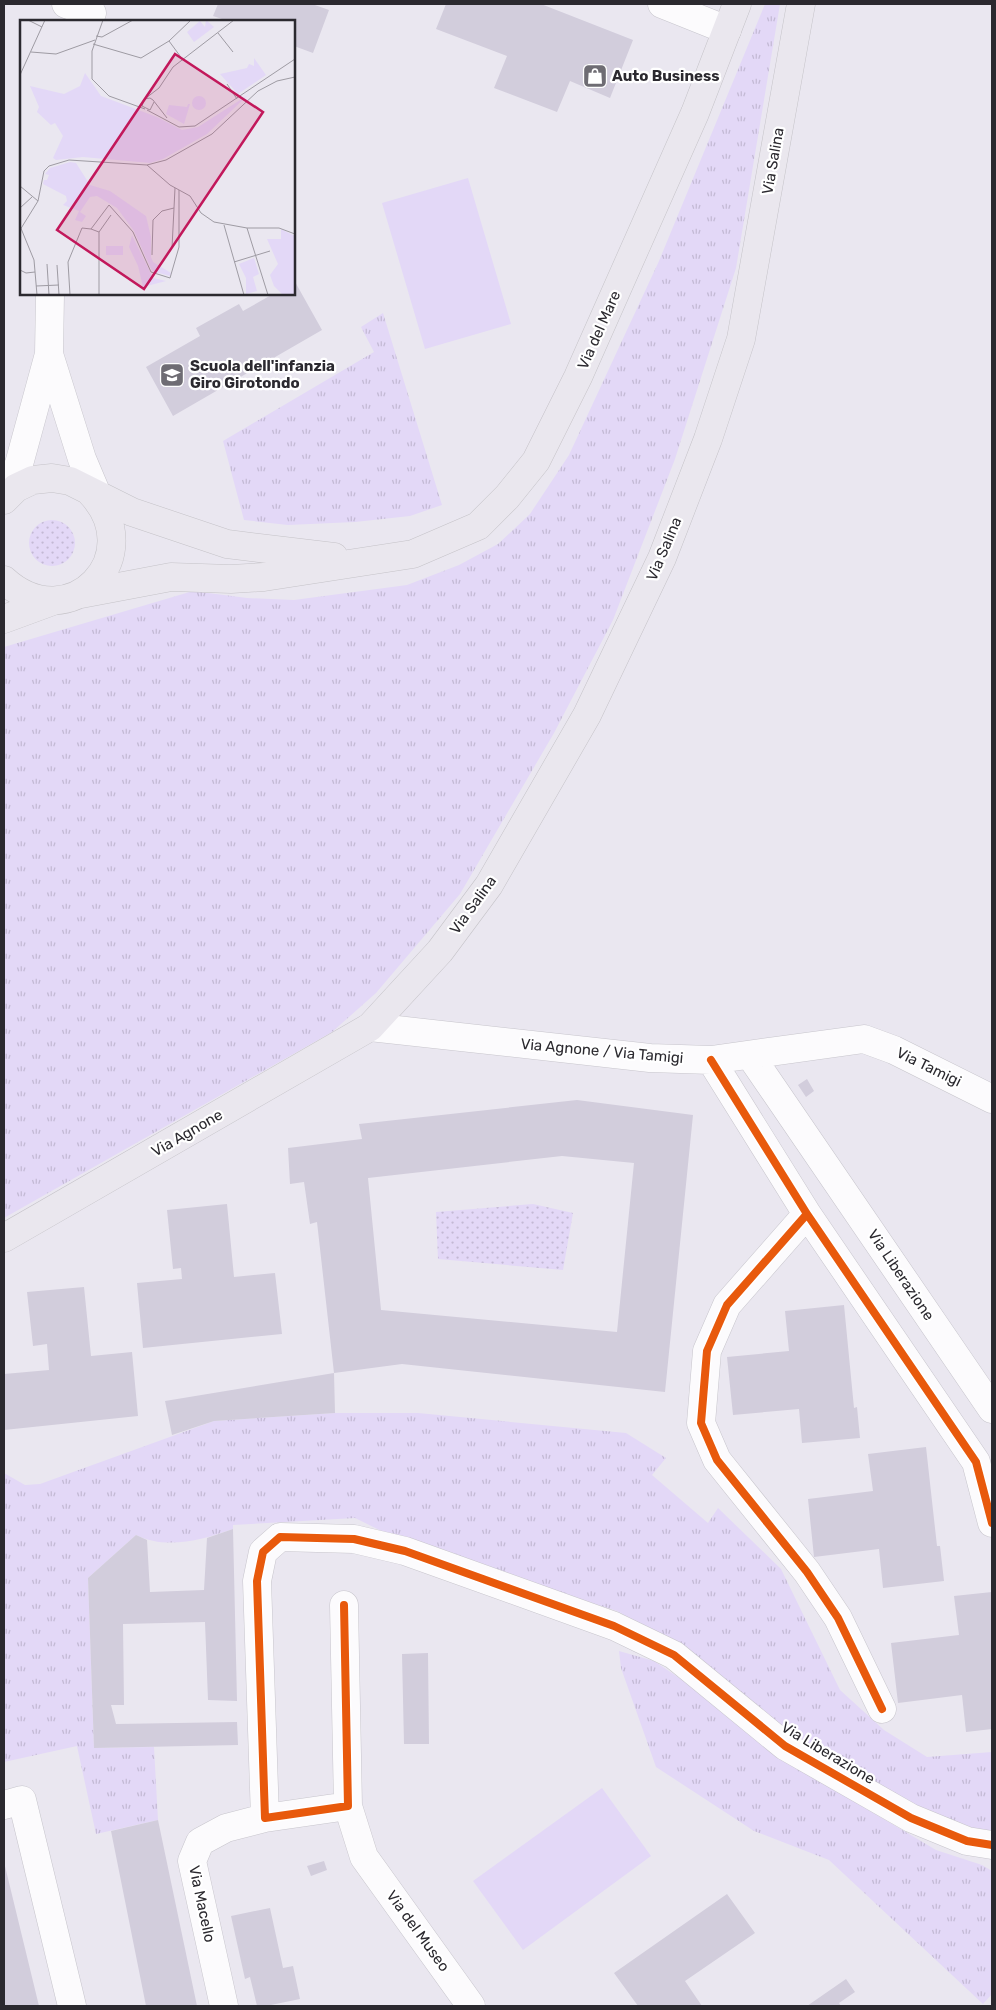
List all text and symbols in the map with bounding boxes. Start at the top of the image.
inset map [20,20,295,295]
shop icon: Auto Business [582,63,608,89]
place label: Auto Business [612,67,720,85]
street label: Via Salina [758,126,788,196]
street label: Via del Mare [574,288,624,372]
place label: Scuola dell'infanzia Giro Girotondo [190,357,335,392]
school or university icon: Scuola dell'infanzia Giro Girotondo [159,362,185,388]
street label: Via Salina [643,514,685,584]
street label: Via Salina [446,872,500,938]
street label: Via Agnone / Via Tamigi [520,1035,684,1067]
street label: Via Tamigi [894,1044,964,1090]
street label: Via Agnone [148,1105,226,1161]
street label: Via Liberazione [864,1226,938,1324]
street label: Via Liberazione [778,1718,878,1788]
street label: Via Macello [185,1864,219,1944]
street label: Via del Museo [383,1887,453,1975]

